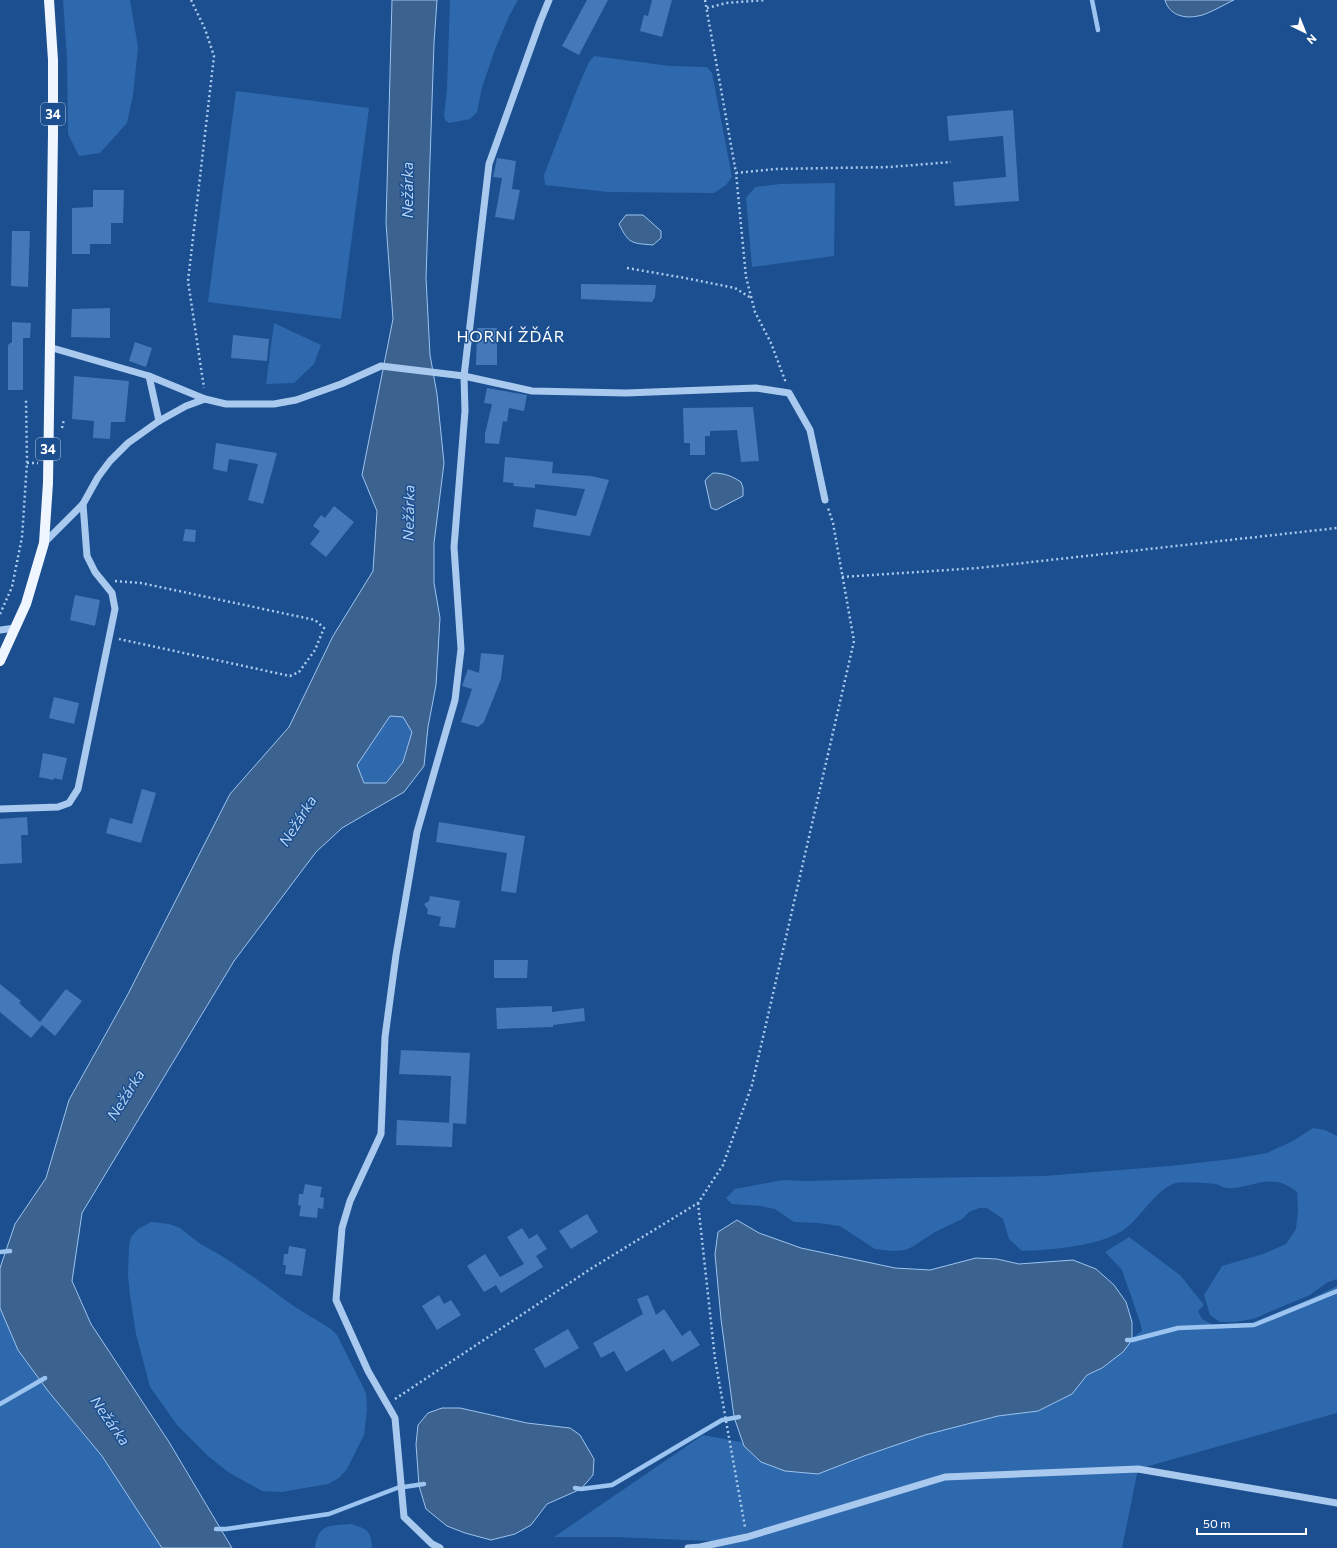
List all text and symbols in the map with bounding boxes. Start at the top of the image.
north arrow [1285,12,1325,52]
text: N [1305,32,1320,47]
road number: 34 [41,103,65,125]
water label: Nežárka [398,162,416,218]
district label: HORNÍ ŽĎÁR [456,326,566,345]
road number: 34 [36,438,60,460]
water label: Nežárka [399,484,417,541]
water label: Nežárka [275,792,320,849]
water label: Nežárka [103,1066,148,1123]
water label: Nežárka [87,1392,134,1449]
scale bar [1197,1510,1306,1536]
text: 50 m [1203,1516,1231,1530]

